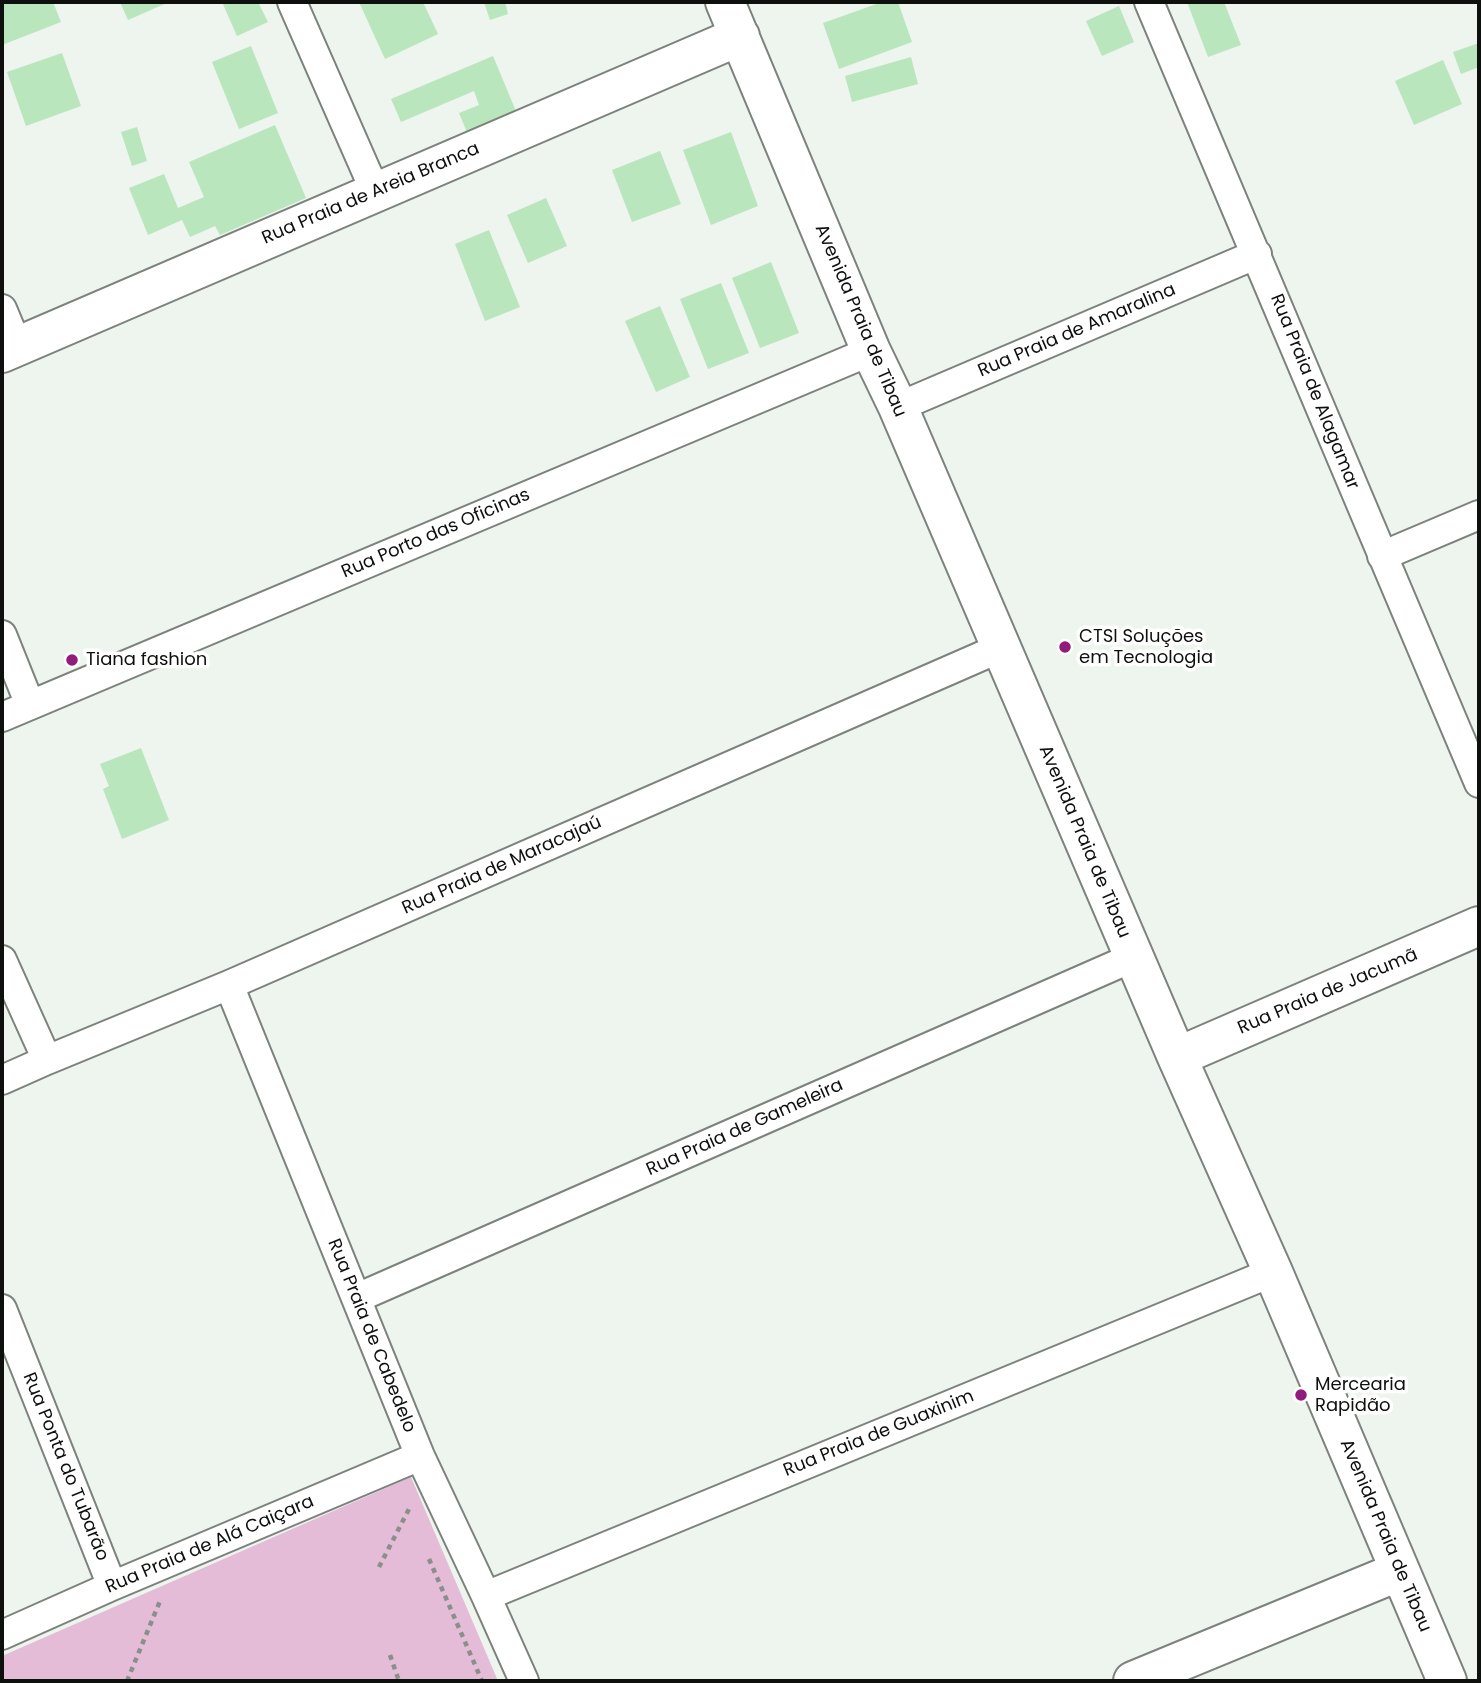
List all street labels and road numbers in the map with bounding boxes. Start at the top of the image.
street label: Rua Praia de Areia Branca [259,138,483,250]
street label: Avenida Praia de Tibau [810,221,910,421]
street label: Rua Praia de Amaralina [975,280,1179,382]
street label: Rua Praia de Alagamar [1265,291,1363,493]
street label: Rua Porto das Oficinas [339,485,533,583]
street label: Avenida Praia de Tibau [1034,742,1134,942]
street label: Rua Praia de Maracajaú [399,812,605,920]
street label: Rua Praia de Jacumã [1235,944,1421,1040]
street label: Rua Praia de Gameleira [643,1075,847,1181]
street label: Rua Praia de Cabedelo [322,1236,420,1436]
street label: Rua Ponta do Tubarão [17,1370,113,1564]
street label: Rua Praia de Guaxinim [781,1386,977,1482]
street label: Avenida Praia de Tibau [1335,1436,1435,1636]
street label: Rua Praia de Alá Caiçara [103,1491,317,1599]

